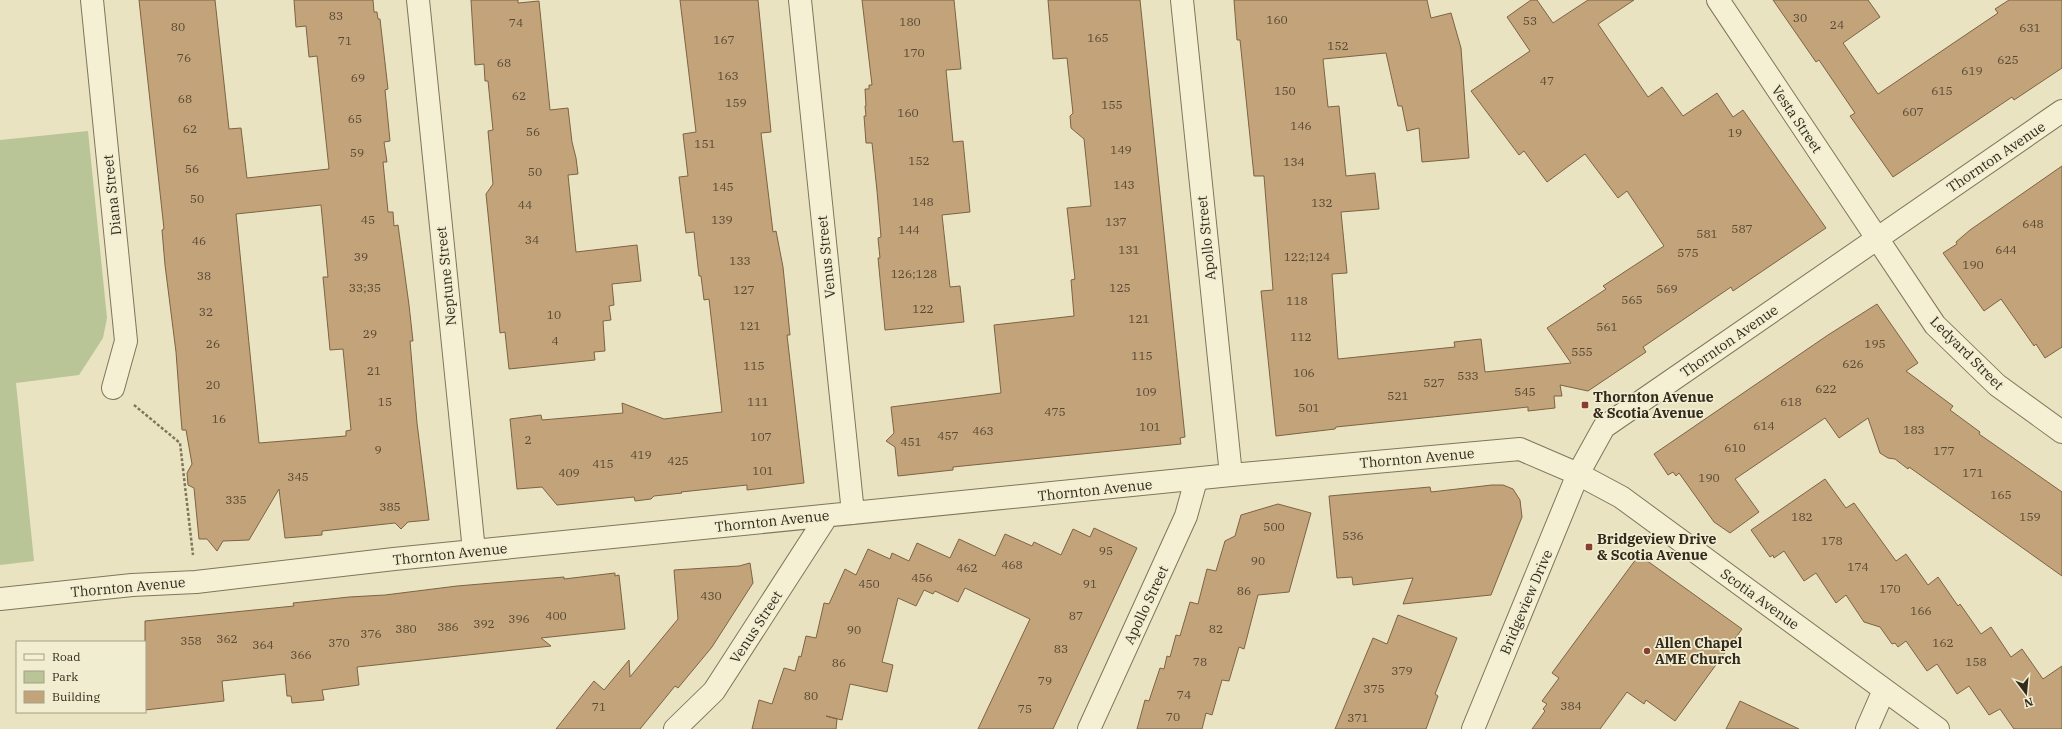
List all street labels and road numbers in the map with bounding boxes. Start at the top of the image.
street label: Vesta Street [1768,82,1826,156]
street label: Thornton Avenue [1943,117,2049,197]
street label: Diana Street [99,154,125,236]
street label: Apollo Street [1193,195,1219,281]
street label: Venus Street [813,215,839,299]
street label: Neptune Street [432,226,460,326]
street label: Thornton Avenue [1677,301,1781,381]
street label: Ledyard Street [1926,312,2008,394]
street label: Thornton Avenue [1359,444,1475,472]
street label: Thornton Avenue [1037,475,1153,505]
street label: Thornton Avenue [714,506,830,536]
street label: Thornton Avenue [392,539,508,569]
street label: Bridgeview Drive [1496,547,1556,657]
street label: Apollo Street [1120,563,1172,647]
street label: Scotia Avenue [1717,564,1803,634]
street label: Thornton Avenue [70,573,186,601]
street label: Venus Street [726,587,786,667]

